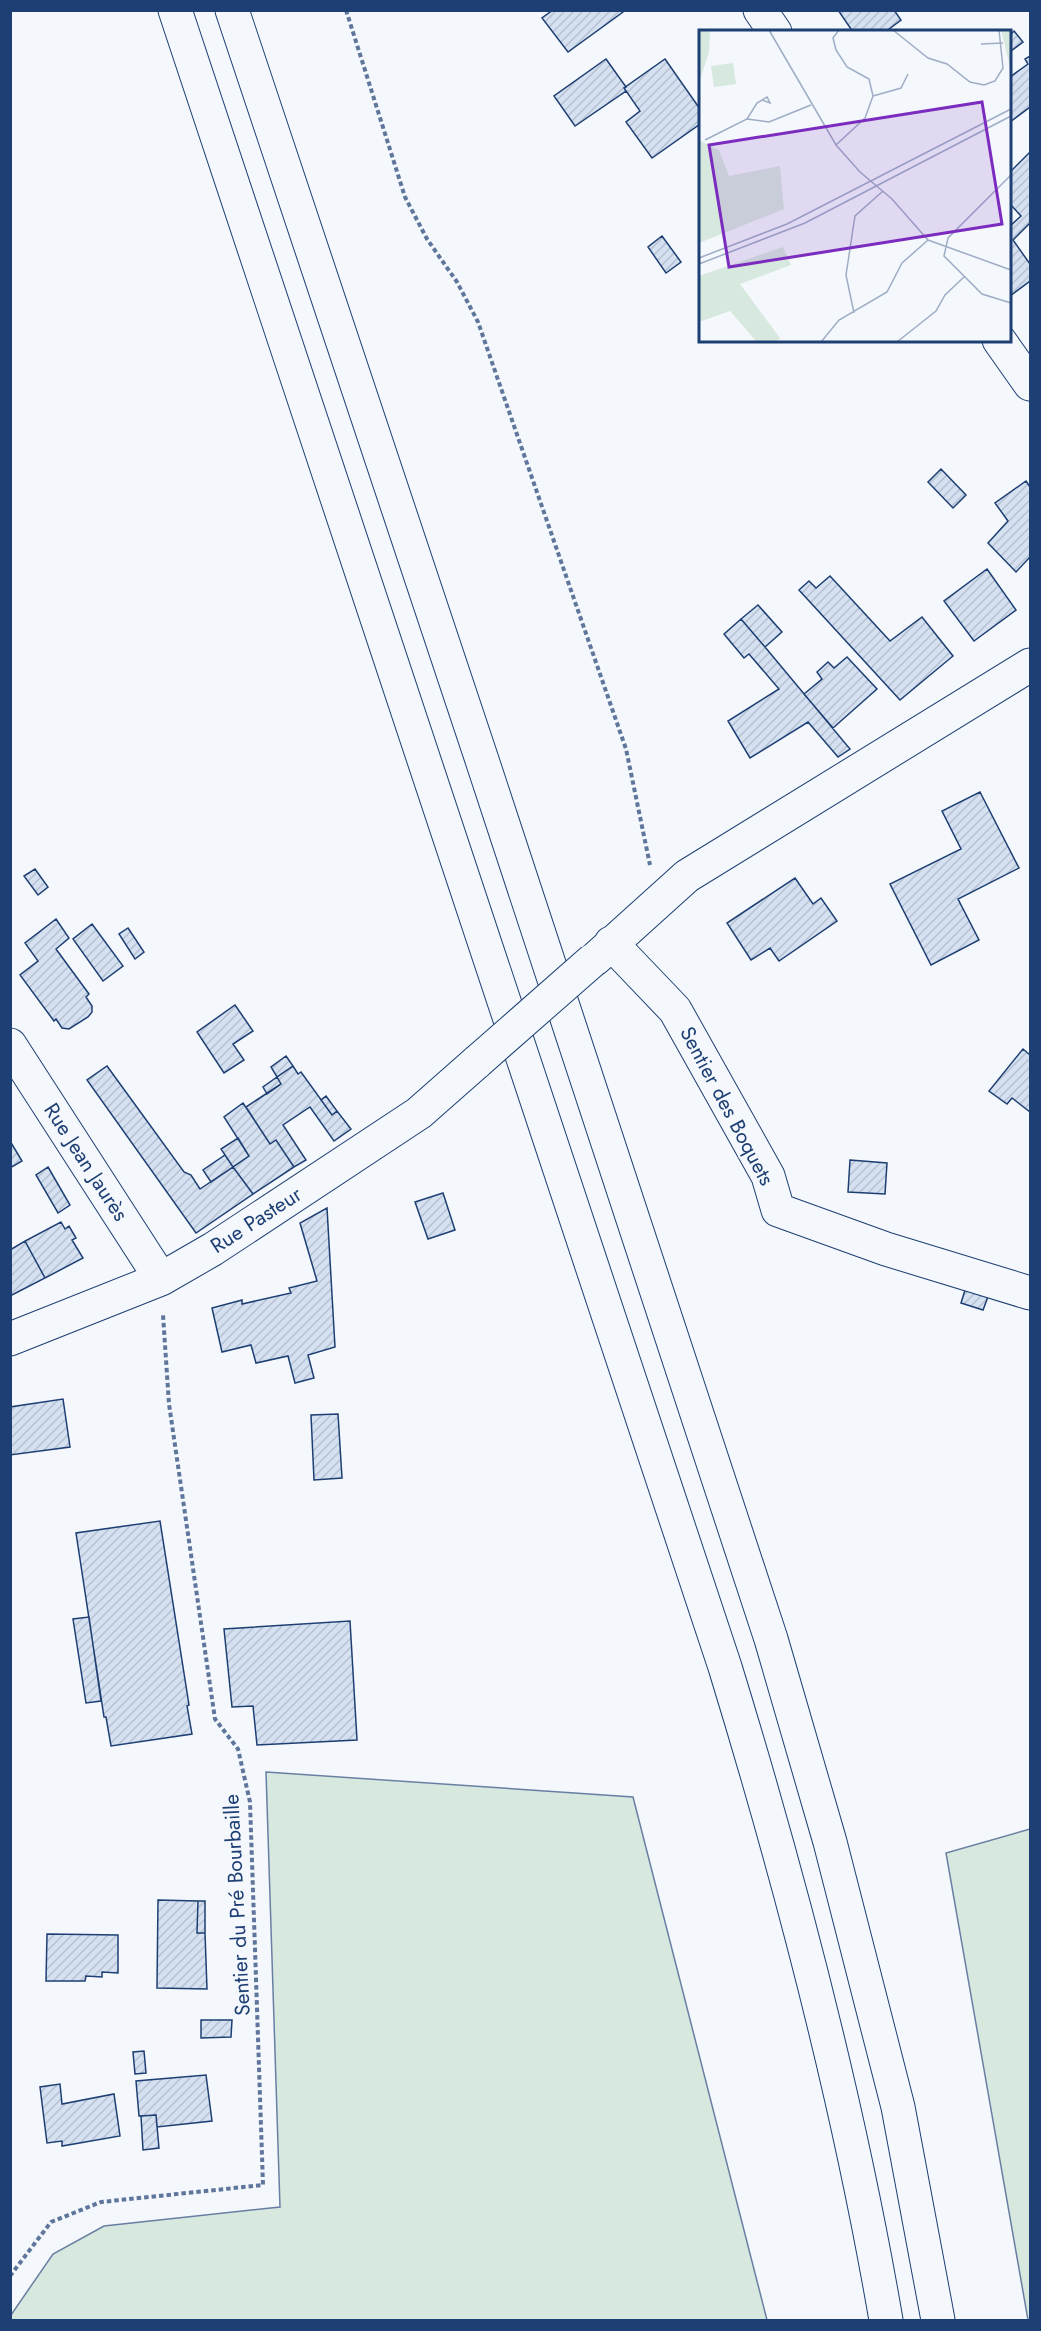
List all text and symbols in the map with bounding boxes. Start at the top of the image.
inset map [699,30,1011,342]
street label: Sentier des Boquets [672,1021,782,1191]
street label: Rue Jean Jaurès [37,1097,135,1227]
street label: Rue Pasteur [204,1179,308,1261]
street label: Sentier du Pré Bourbaille [216,1793,258,2017]

